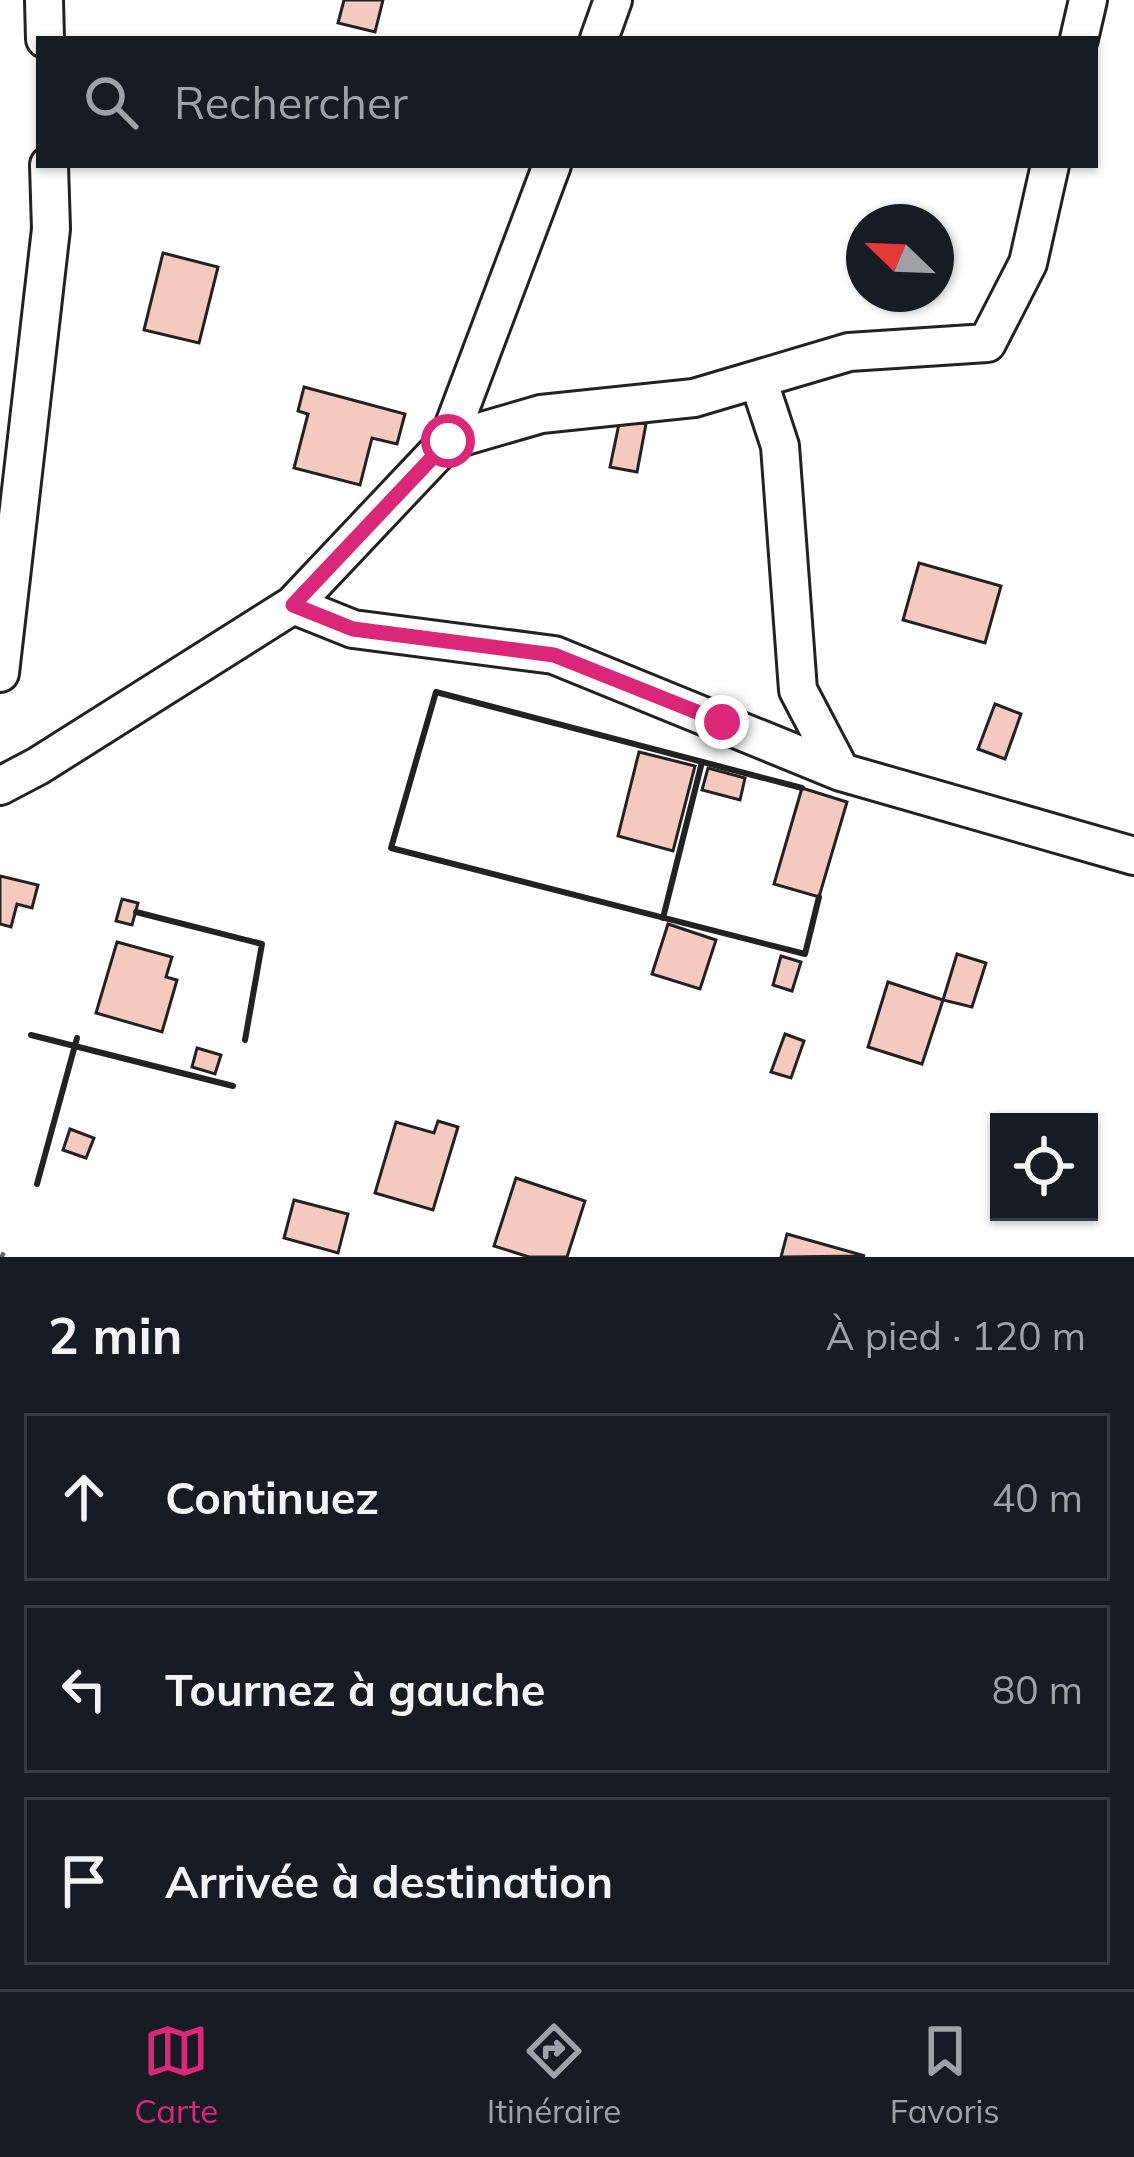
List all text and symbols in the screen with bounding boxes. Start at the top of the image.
search box [36,36,1098,168]
icon: search [78,69,144,135]
text: Rechercher [174,74,408,130]
north arrow [846,204,954,312]
route start [421,414,475,468]
route end [695,695,749,749]
map controls [990,1113,1098,1221]
button: locate [990,1113,1098,1221]
text: 2 min [48,1303,183,1367]
text: À pied · 120 m [826,1311,1086,1360]
icon: ahead [51,1464,117,1530]
text: Continuez [165,1469,379,1525]
text: 40 m [992,1473,1083,1522]
icon: left [51,1656,117,1722]
text: Tournez à gauche [165,1661,545,1717]
text: 80 m [992,1665,1083,1714]
icon: arrive [51,1848,117,1914]
text: Arrivée à destination [165,1853,613,1909]
tab: Carte [134,2018,218,2131]
tab: Itinéraire [487,2018,621,2131]
tab: Favoris [890,2018,1000,2131]

